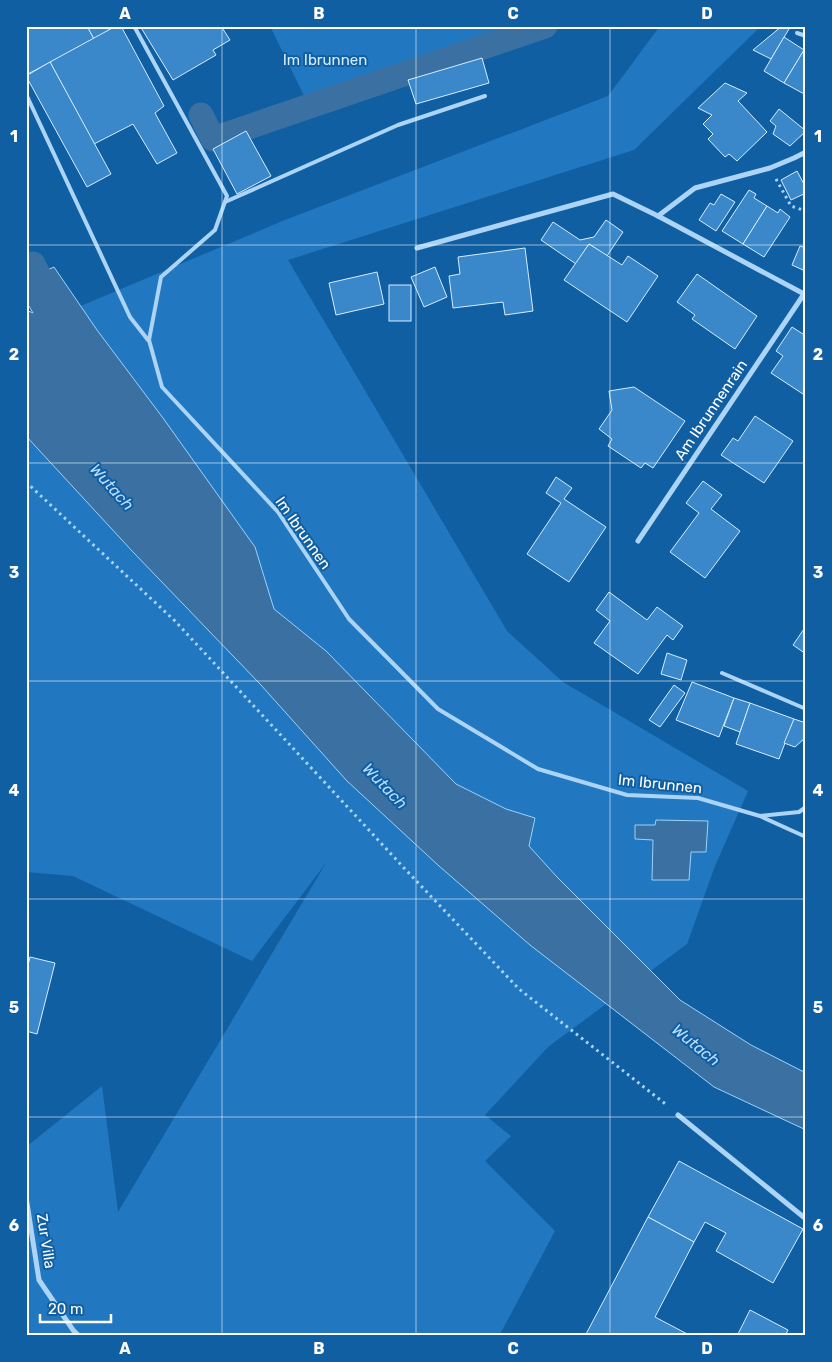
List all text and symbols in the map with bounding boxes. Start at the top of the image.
text: A [119,4,131,23]
text: B [313,4,325,23]
text: C [507,4,519,23]
text: D [701,4,713,23]
park label: Im Ibrunnen [283,51,367,69]
text: 1 [10,127,18,146]
text: 1 [814,127,822,146]
text: 2 [9,345,19,364]
text: 2 [813,345,823,364]
street label: Am Ibrunnenrain [671,356,751,464]
water label: Wutach [86,460,138,514]
street label: Im Ibrunnen [271,493,335,573]
text: 3 [9,563,19,582]
text: 3 [813,563,823,582]
water label: Wutach [359,759,411,813]
street label: Im Ibrunnen [617,771,703,797]
text: 4 [9,781,20,800]
text: 4 [813,781,824,800]
text: 5 [9,998,19,1017]
text: 5 [813,998,823,1017]
water label: Wutach [668,1020,724,1070]
street label: Zur Villa [33,1212,59,1270]
text: 6 [9,1216,19,1235]
text: 6 [813,1216,823,1235]
scale bar [40,1292,111,1324]
text: 20 m [48,1300,83,1318]
text: A [119,1339,131,1358]
text: B [313,1339,325,1358]
text: C [507,1339,519,1358]
text: D [701,1339,713,1358]

